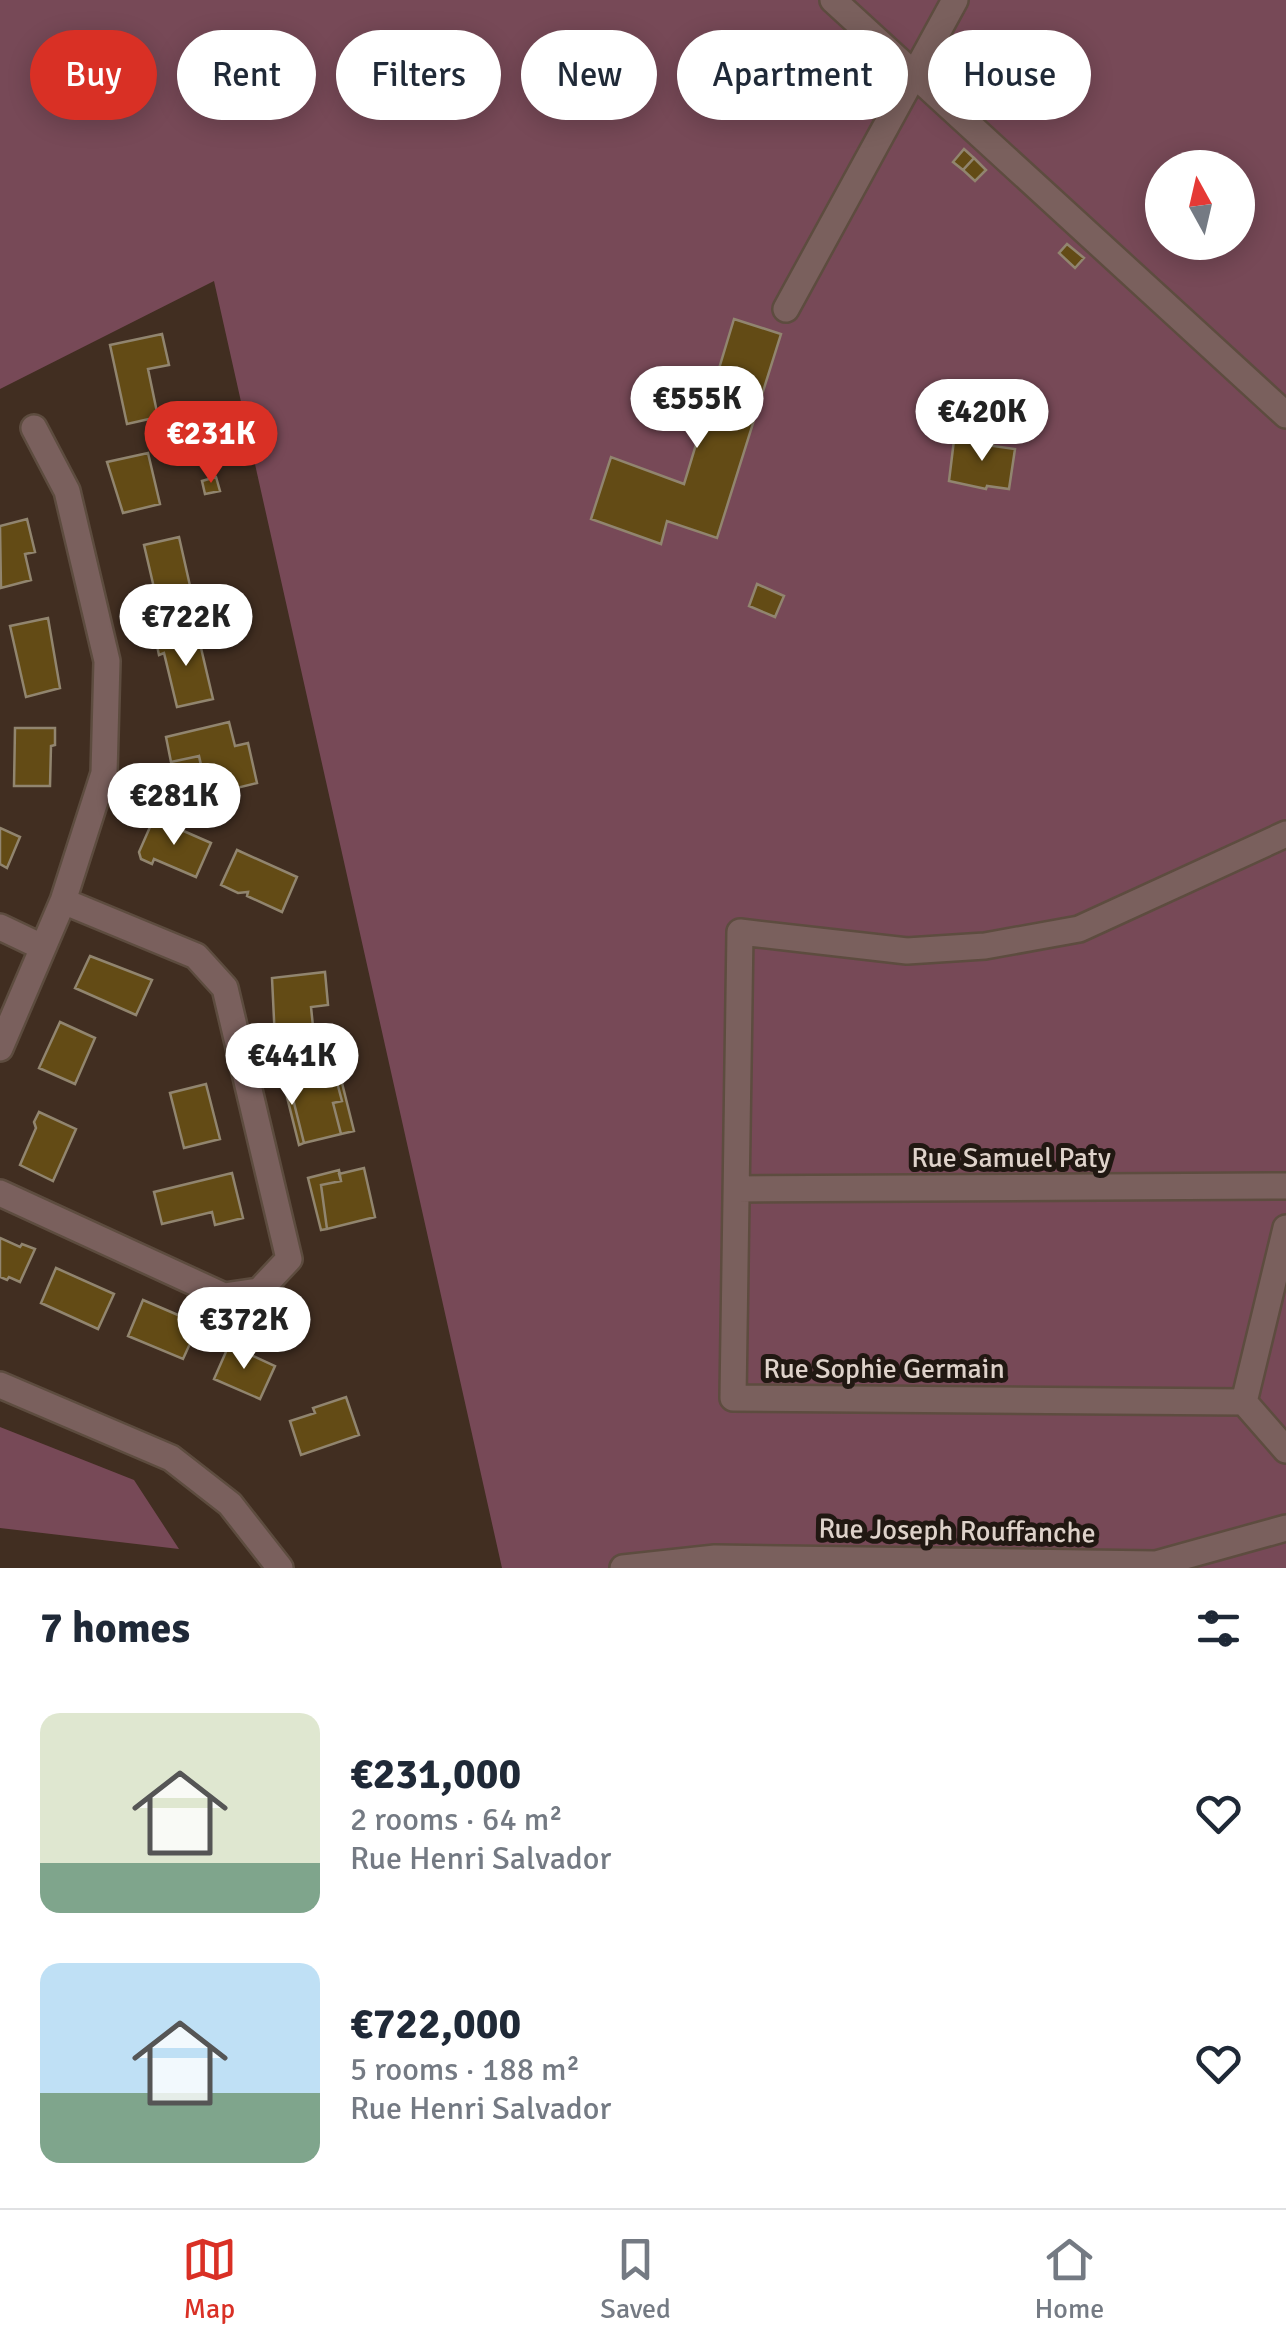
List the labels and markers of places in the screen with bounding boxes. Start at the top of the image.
pin: €555K [627,366,767,451]
pin: €420K [912,379,1052,464]
pin: €231K [141,401,281,486]
pin: €722K [116,584,256,669]
pin: €281K [104,763,244,848]
pin: €441K [222,1023,362,1108]
pin: €372K [174,1287,314,1372]

